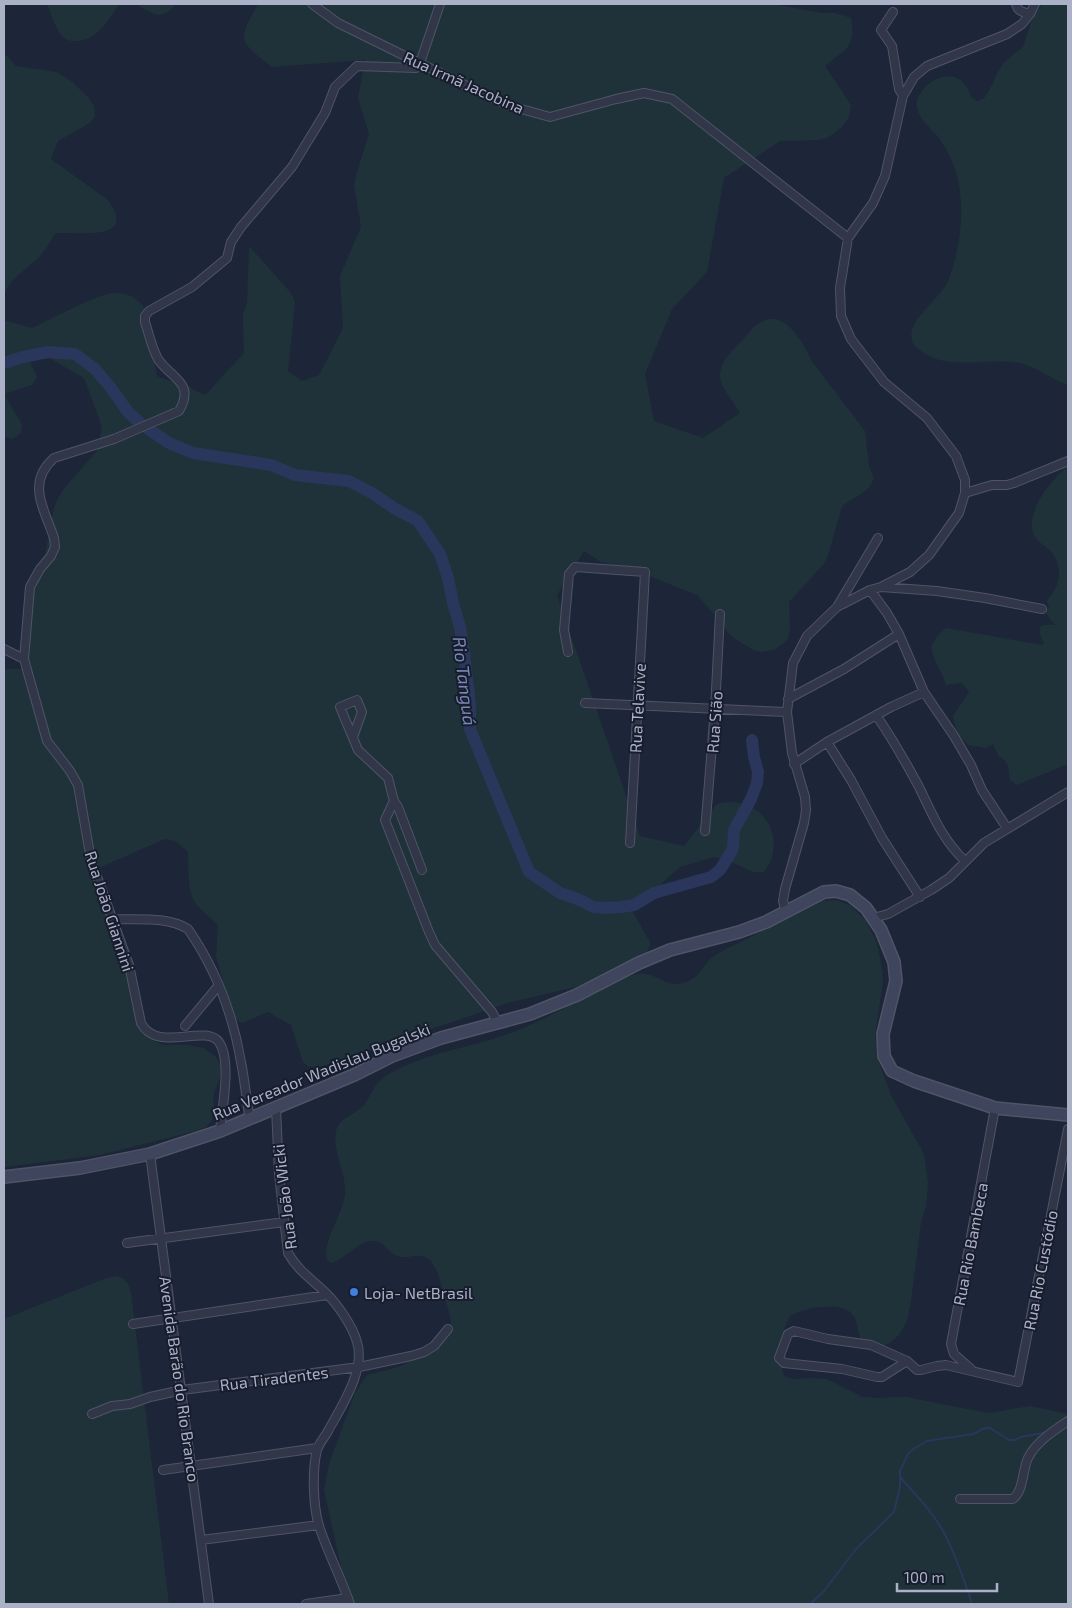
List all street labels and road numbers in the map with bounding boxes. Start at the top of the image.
street label: Rua Irmã Jacobina [401,47,527,117]
street label: Rua Telavive [625,663,649,753]
street label: Rua Sião [702,690,726,754]
street label: Rua João Giannini [82,848,138,974]
street label: Rua Vereador Wadislau Bugalski [209,1019,433,1123]
street label: Rua João Wicki [268,1143,300,1251]
street label: Rua Rio Bambeca [949,1181,991,1307]
street label: Rua Rio Custódio [1019,1208,1061,1332]
street label: Avenida Barão do Rio Branco [156,1275,204,1483]
street label: Rua Tiradentes [219,1362,329,1394]

